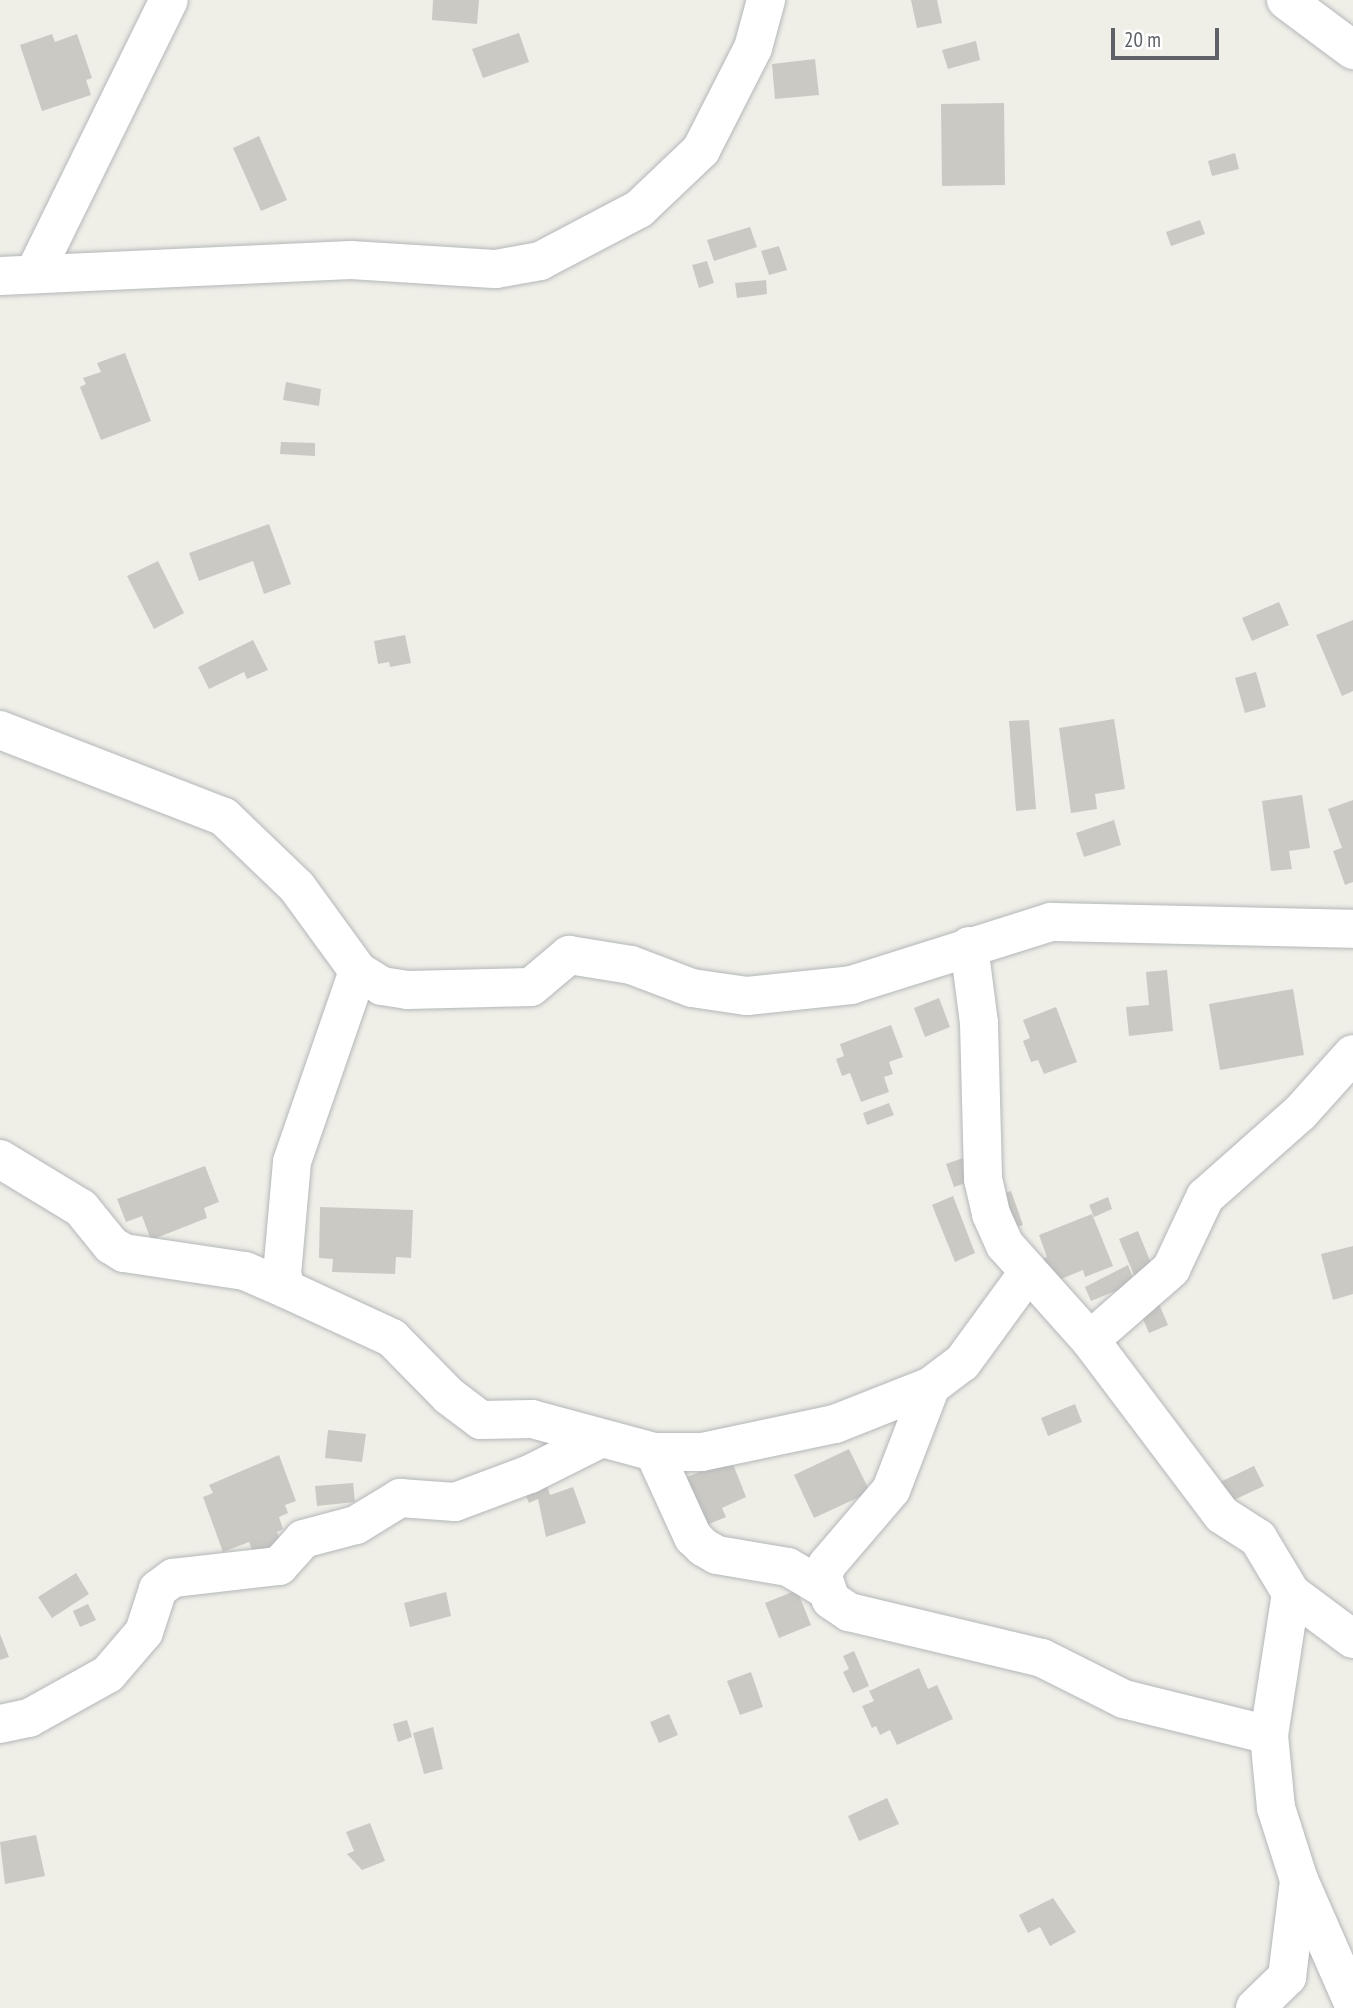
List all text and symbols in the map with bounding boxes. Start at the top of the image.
scale bar [1115,14,1224,58]
text: 20 m [1124,26,1161,53]

